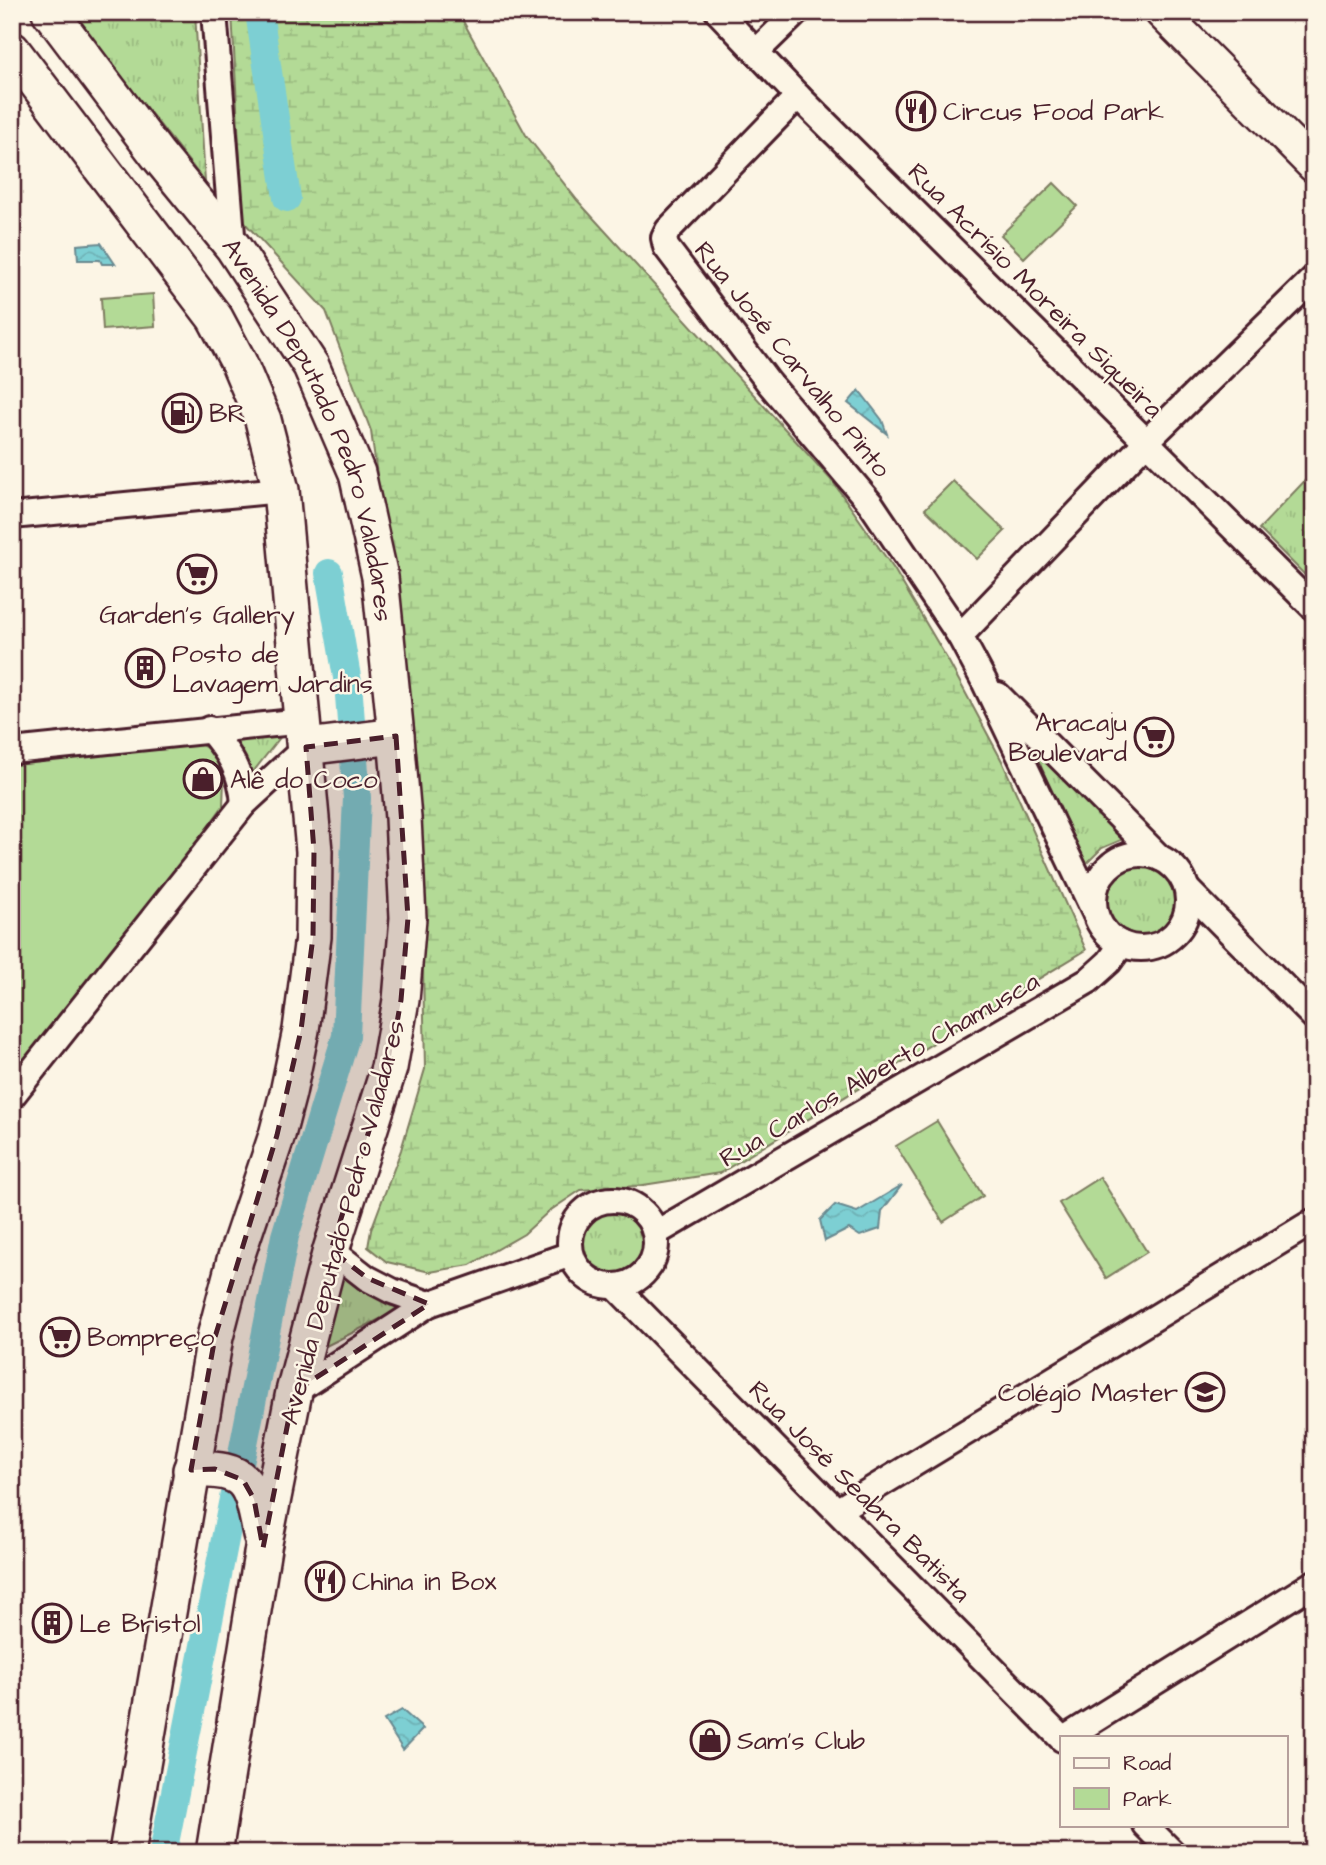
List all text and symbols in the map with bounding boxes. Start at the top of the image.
restaurant icon: Circus Food Park [895,90,937,132]
place label: Circus Food Park [943,94,1164,130]
street label: Rua Acrísio Moreira Siqueira [900,155,1171,426]
street label: Avenida Deputado Pedro Valadares [213,231,401,623]
street label: Rua José Carvalho Pinto [686,234,899,486]
fuel station icon: BR [161,392,203,434]
place label: BR [209,396,246,432]
supermarket icon: Garden's Gallery [176,553,218,595]
place label: Garden's Gallery [99,597,295,635]
place label: Posto de Lavagem Jardins [172,636,373,704]
building icon: Posto de Lavagem Jardins [124,647,166,689]
place label: Aracaju Boulevard [1008,705,1127,771]
supermarket icon: Aracaju Boulevard [1133,716,1175,758]
shop icon: Alê do Coco [182,758,224,800]
place label: Alê do Coco [230,762,378,798]
street label: Rua Carlos Alberto Chamusca [713,963,1046,1176]
street label: Avenida Deputado Pedro Valadares [272,1016,414,1428]
supermarket icon: Bompreço [39,1316,81,1358]
place label: Bompreço [87,1320,215,1356]
school or university icon: Colégio Master [1184,1371,1226,1413]
street label: Rua José Seabra Batista [740,1373,978,1611]
place label: Colégio Master [998,1375,1178,1413]
restaurant icon: China in Box [304,1560,346,1602]
place label: China in Box [352,1564,497,1600]
building icon: Le Bristol [31,1602,73,1644]
place label: Le Bristol [79,1606,201,1642]
shop icon: Sam's Club [689,1719,731,1761]
place label: Sam's Club [737,1723,866,1759]
legend [1060,1736,1288,1826]
text: Road [1123,1749,1171,1778]
text: Park [1123,1785,1172,1814]

